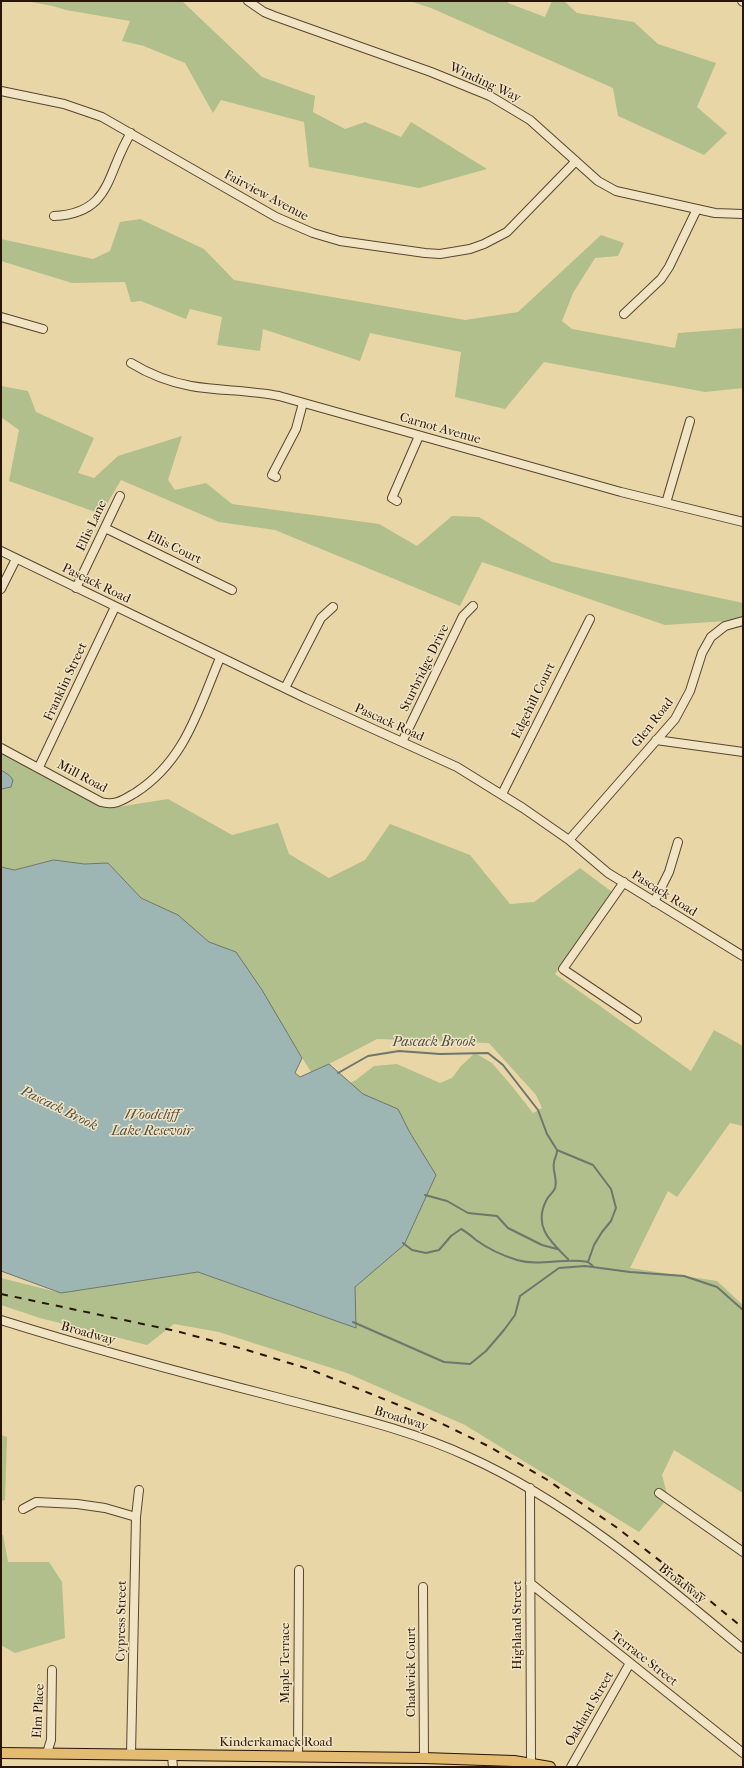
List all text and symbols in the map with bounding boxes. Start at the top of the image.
street label: Winding Way [447,60,523,106]
street label: Fairview Avenue [221,167,311,225]
street label: Carnot Avenue [398,410,482,448]
street label: Ellis Lane [73,498,111,554]
street label: Ellis Court [144,528,204,568]
street label: Pascack Road [59,561,133,607]
street label: Sturbridge Drive [397,622,453,714]
street label: Franklin Street [41,640,91,724]
street label: Edgehill Court [509,661,559,741]
street label: Glen Road [629,695,677,751]
street label: Pascack Road [352,701,426,745]
street label: Mill Road [54,757,110,797]
street label: Pascack Road [628,868,700,920]
water label: Pascack Brook [392,1035,476,1051]
water label: Pascack Brook [18,1083,100,1135]
water label: Woodcliff Lake Resevoir [111,1108,193,1140]
street label: Broadway [59,1319,117,1349]
street label: Broadway [372,1403,430,1435]
street label: Broadway [655,1561,709,1607]
street label: Cypress Street [113,1580,131,1662]
street label: Highland Street [510,1580,526,1670]
street label: Maple Terrace [278,1623,294,1703]
street label: Chadwick Court [404,1627,420,1717]
street label: Terrace Street [608,1628,680,1690]
street label: Oakland Street [562,1669,618,1749]
street label: Elm Place [30,1683,48,1739]
street label: Kinderkamack Road [219,1735,333,1751]

